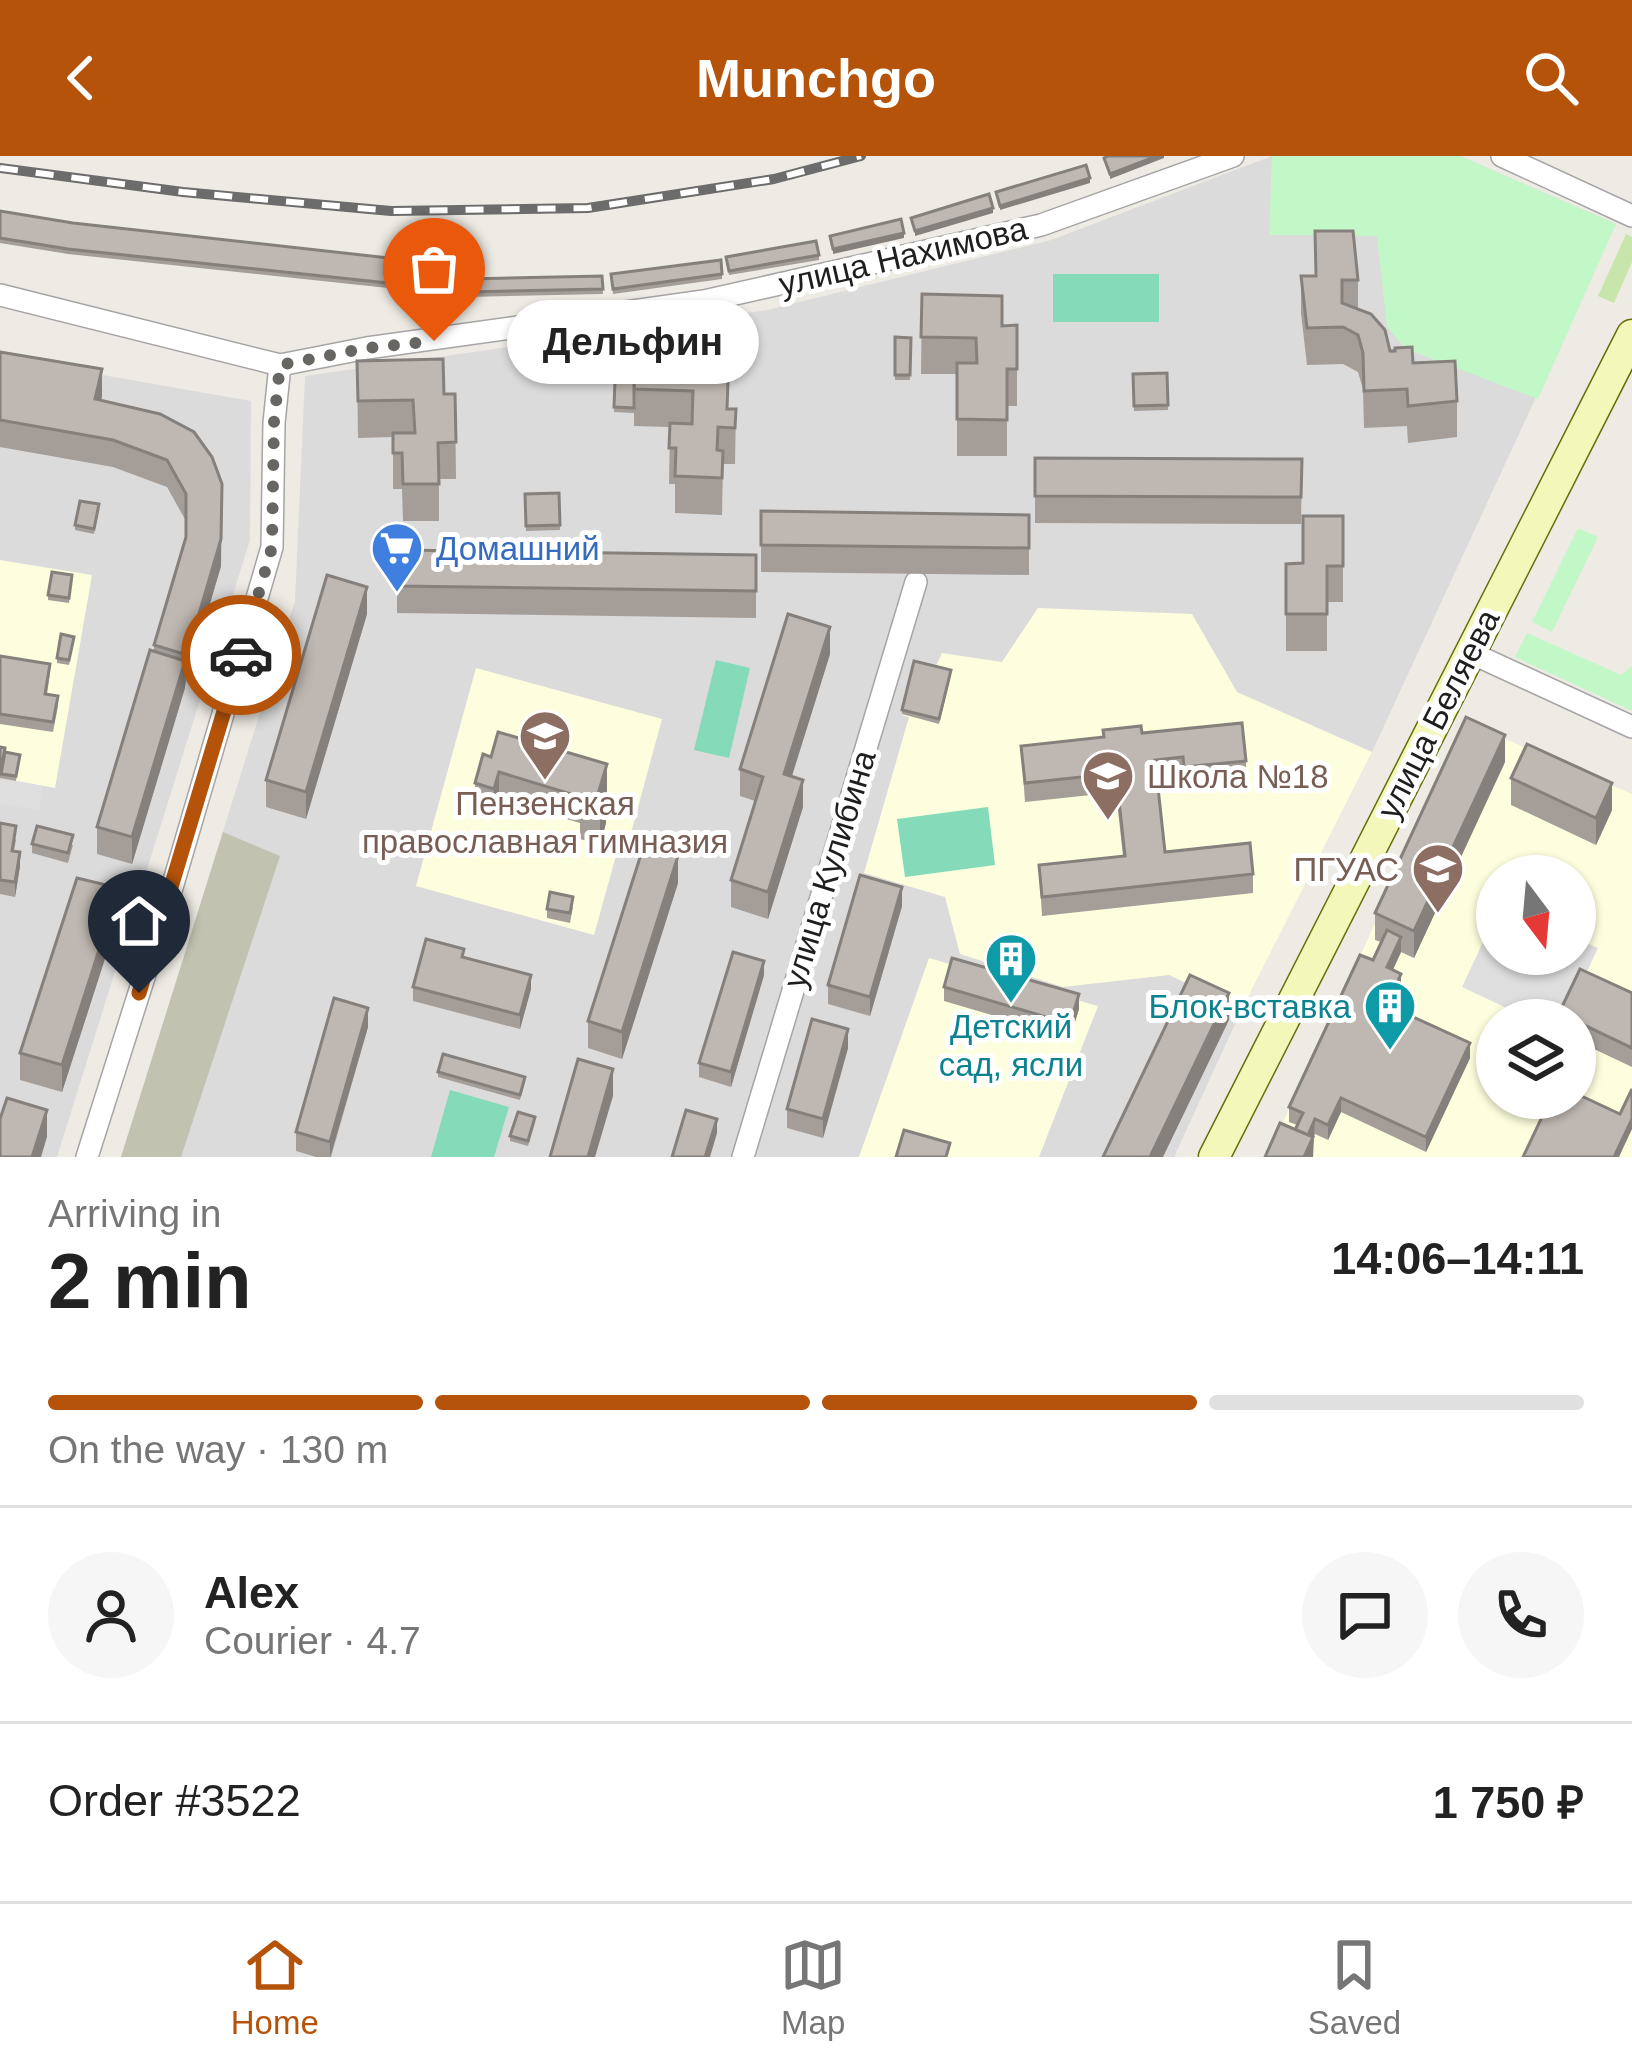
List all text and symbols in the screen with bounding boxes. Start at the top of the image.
icon: back [48,45,114,111]
icon: search [1518,45,1584,111]
text: Munchgo [696,48,936,108]
street label: улица Нахимова [775,209,1031,303]
pin [383,218,485,341]
icon: bag [401,236,467,302]
callout: Дельфин [506,299,758,383]
text: Дельфин [543,320,723,363]
supermarket icon: Домашний [369,520,425,594]
place label: Домашний [436,530,600,567]
courier [181,595,301,715]
street label: улица Беляева [1369,603,1507,825]
icon: car [208,622,274,688]
school or university icon: Пензенская православная гимназия [517,708,573,782]
street label: улица Кулибина [775,745,883,992]
school or university icon: Школа №18 [1080,748,1136,822]
place label: Школа №18 [1147,758,1329,795]
place label: Пензенская православная гимназия [362,785,728,860]
school or university icon: ПГУАС [1410,841,1466,915]
place label: ПГУАС [1294,851,1399,888]
north arrow [1476,855,1596,975]
map controls [1476,855,1596,1119]
pin [88,870,190,993]
icon: home [106,888,172,954]
building icon: Детский сад, ясли [983,931,1039,1005]
building icon: Блок-вставка [1362,978,1418,1052]
place label: Блок-вставка [1149,988,1352,1025]
button: layers [1476,999,1596,1119]
place label: Детский сад, ясли [939,1008,1083,1083]
text: Arriving in [48,1192,221,1235]
text: 14:06–14:11 [1331,1233,1584,1284]
text: 2 min [48,1237,252,1325]
text: On the way · 130 m [48,1428,388,1471]
button: person [48,1552,174,1678]
button: chat [1302,1552,1428,1678]
button: phone [1458,1552,1584,1678]
text: Alex [204,1567,299,1618]
text: Courier · 4.7 [204,1619,421,1662]
text: Order #3522 [48,1775,301,1826]
text: 1 750 ₽ [1433,1777,1584,1828]
tab: Home [231,1932,319,2042]
tab: Map [780,1932,846,2042]
tab: Saved [1308,1932,1401,2042]

